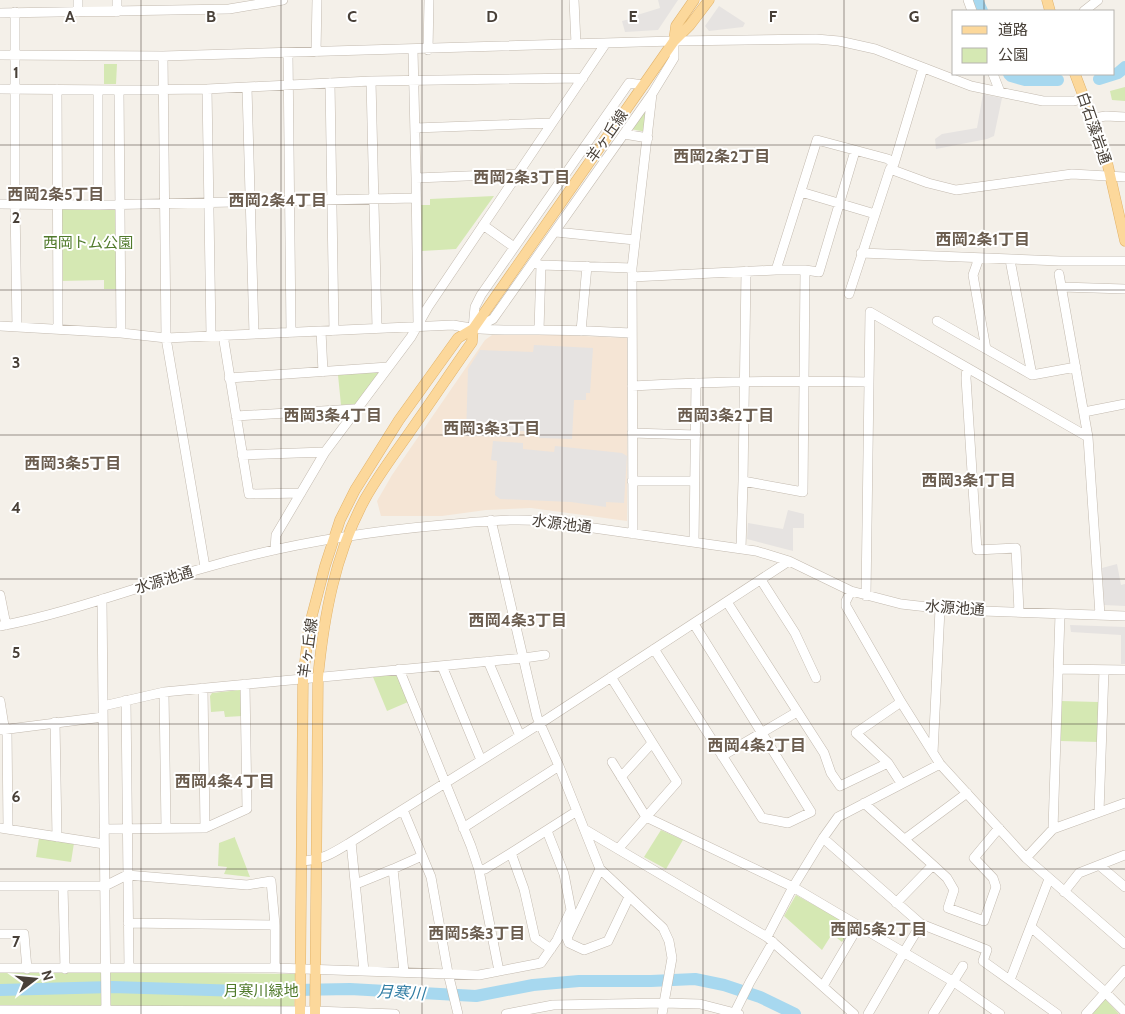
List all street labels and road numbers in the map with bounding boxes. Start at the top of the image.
street label: 白石藻岩通 [1073,90,1115,166]
street label: 羊ヶ丘線 [582,106,632,166]
street label: 水源池通 [531,511,593,537]
street label: 水源池通 [133,563,195,597]
street label: 水源池通 [924,597,986,619]
street label: 羊ヶ丘線 [295,617,321,679]

